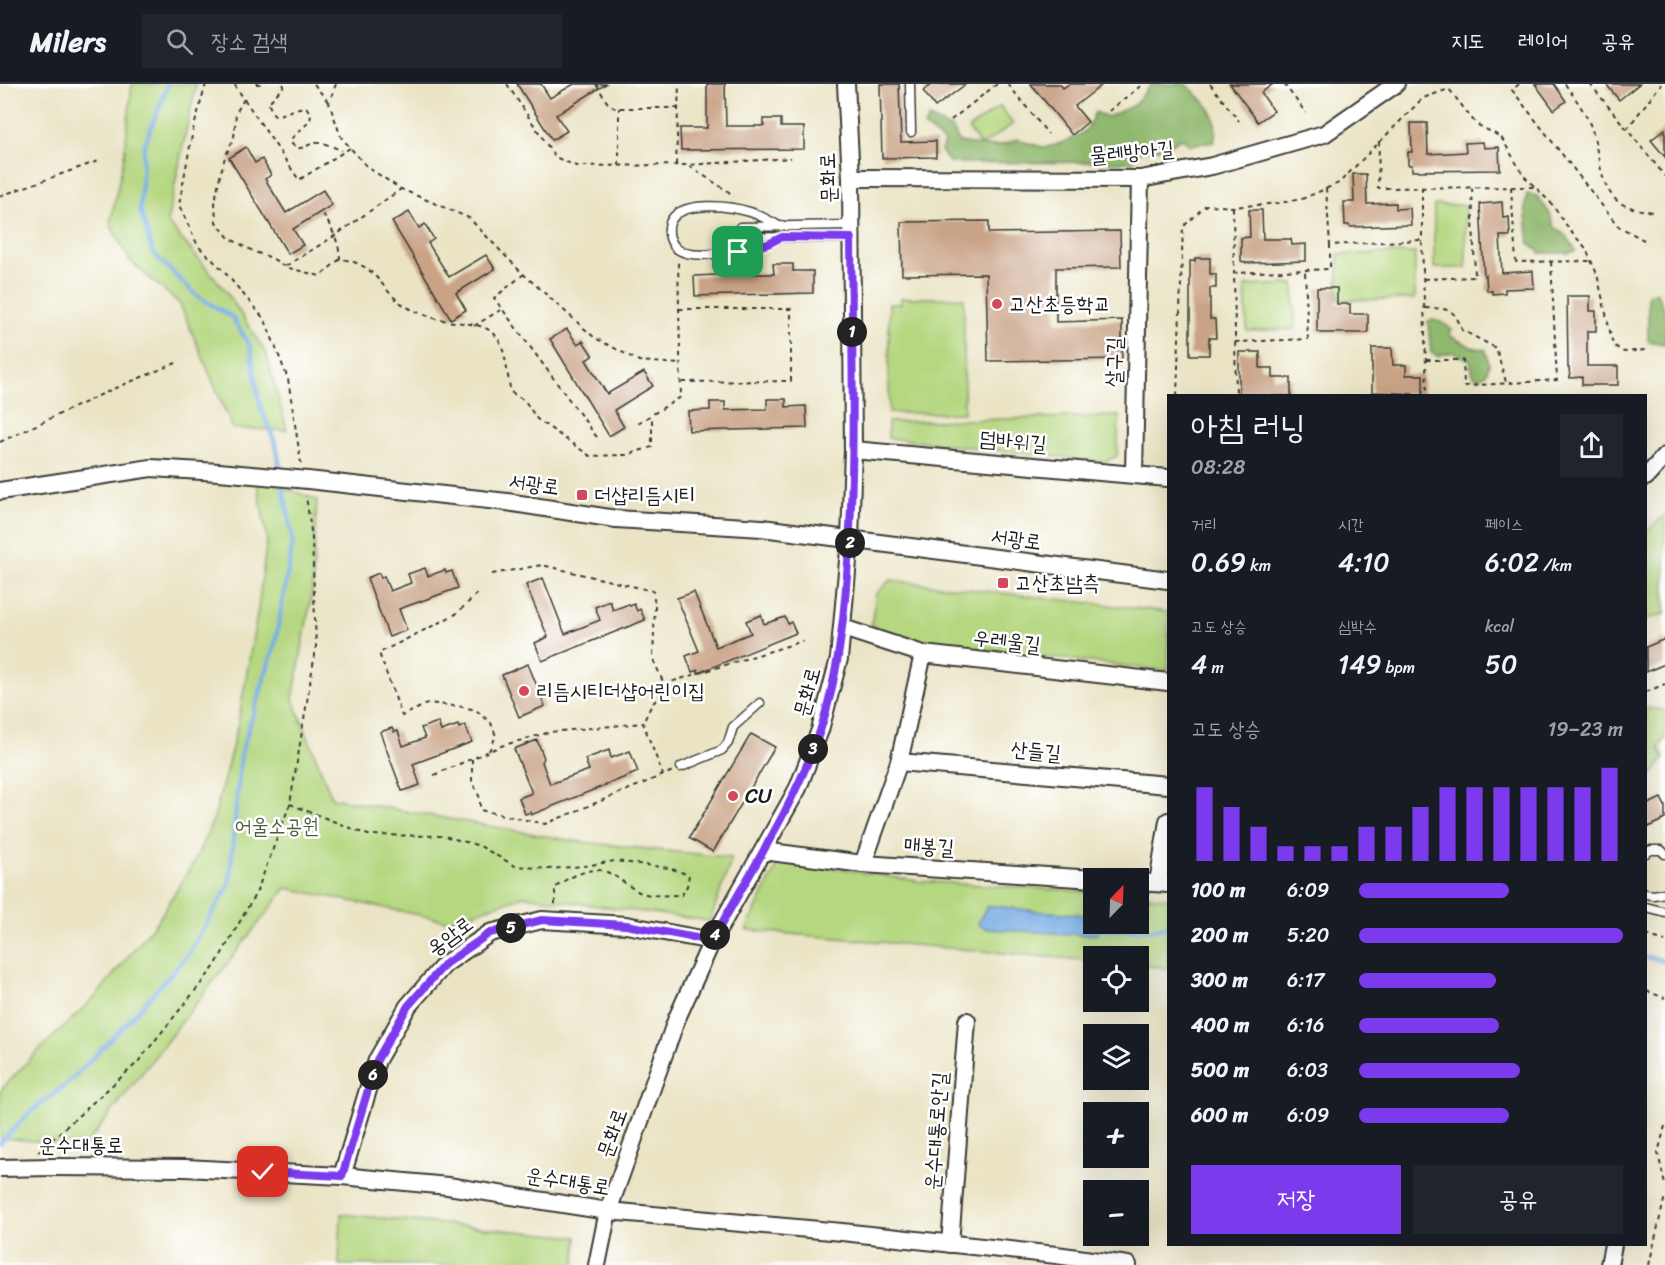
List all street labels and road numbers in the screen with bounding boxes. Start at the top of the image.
street label: 물레방아길 [1088,129,1176,175]
street label: 문화로 [808,152,848,204]
street label: 살구길 [1095,336,1133,388]
street label: 덤바위길 [978,419,1048,463]
street label: 서광로 [506,462,562,506]
street label: 서광로 [988,517,1044,561]
street label: 우레울길 [971,618,1043,664]
street label: 문화로 [782,663,832,721]
street label: 산들길 [1009,730,1063,772]
street label: 매봉길 [902,825,956,867]
street label: 옹암로 [418,906,482,966]
street label: 운수대통로안길 [913,1071,959,1191]
street label: 문화로 [585,1103,639,1163]
street label: 운수대통로 [39,1126,123,1164]
street label: 운수대통로 [523,1156,613,1206]

